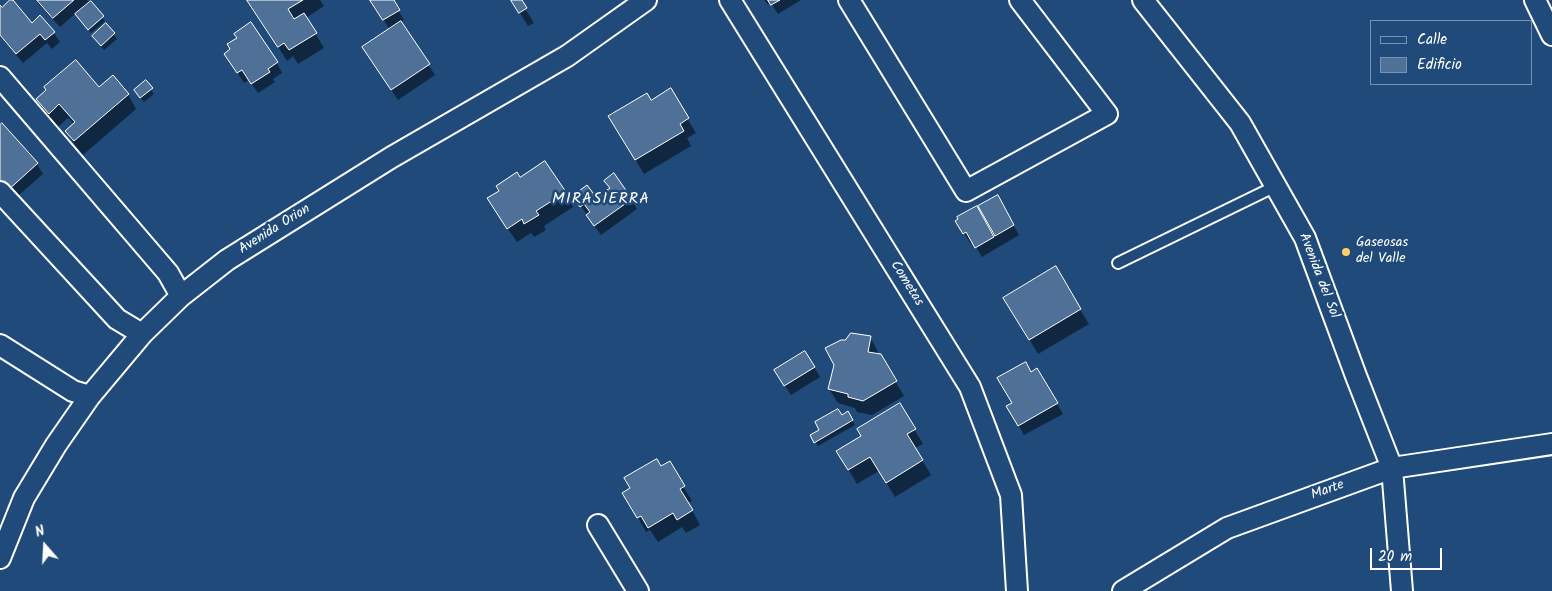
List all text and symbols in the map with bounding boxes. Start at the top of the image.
legend [1370,20,1532,85]
text: Calle [1417,28,1447,52]
text: Edificio [1417,53,1462,77]
district label: MIRASIERRA [551,190,651,210]
street label: Avenida Orion [236,201,314,259]
street label: Avenida del Sol [1294,231,1342,321]
place label: Gaseosas del Valle [1356,236,1408,268]
marker: Gaseosas del Valle [1340,246,1352,258]
street label: Cometas [886,258,926,310]
street label: Marte [1309,477,1347,505]
text: N [32,520,48,544]
north arrow [20,521,70,571]
scale bar [1372,538,1444,570]
text: 20 m [1378,545,1412,569]

